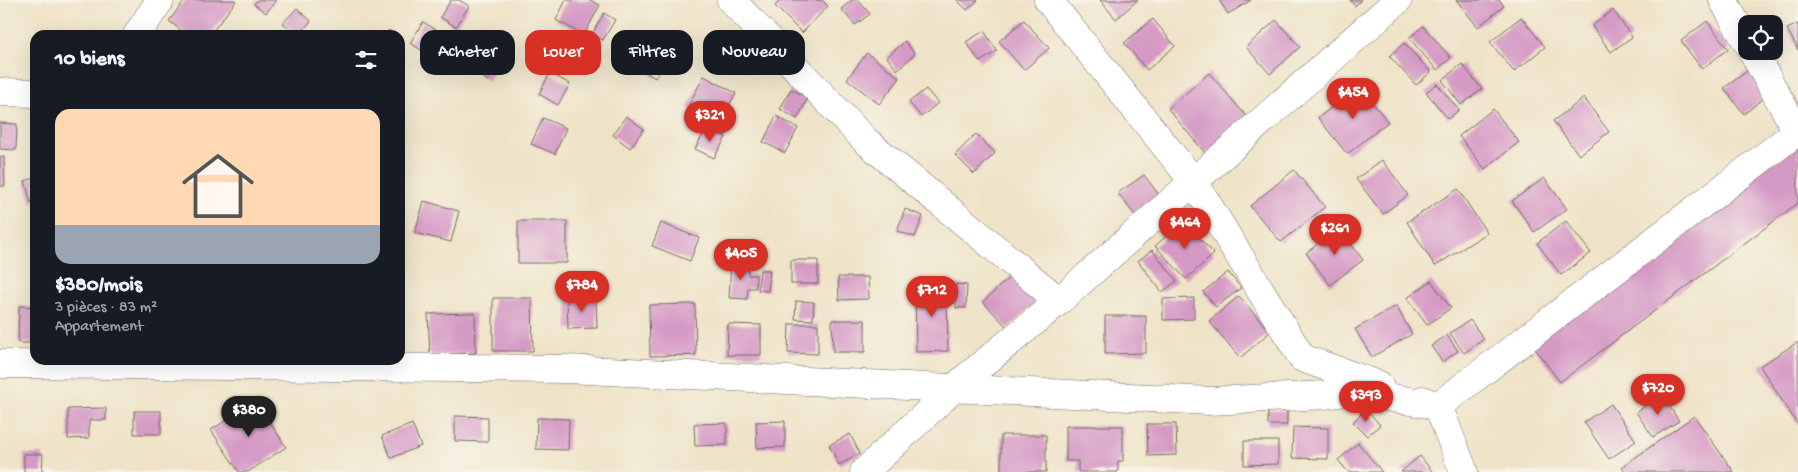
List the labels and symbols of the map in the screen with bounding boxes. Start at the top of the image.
pin: $454 [1323,78,1383,120]
pin: $321 [680,100,740,143]
pin: $464 [1155,208,1215,250]
pin: $261 [1305,214,1365,256]
pin: $405 [711,238,771,281]
pin: $784 [552,270,612,313]
pin: $712 [902,276,962,318]
pin: $720 [1628,374,1688,416]
pin: $393 [1336,380,1396,423]
pin: $380 [219,396,279,438]

